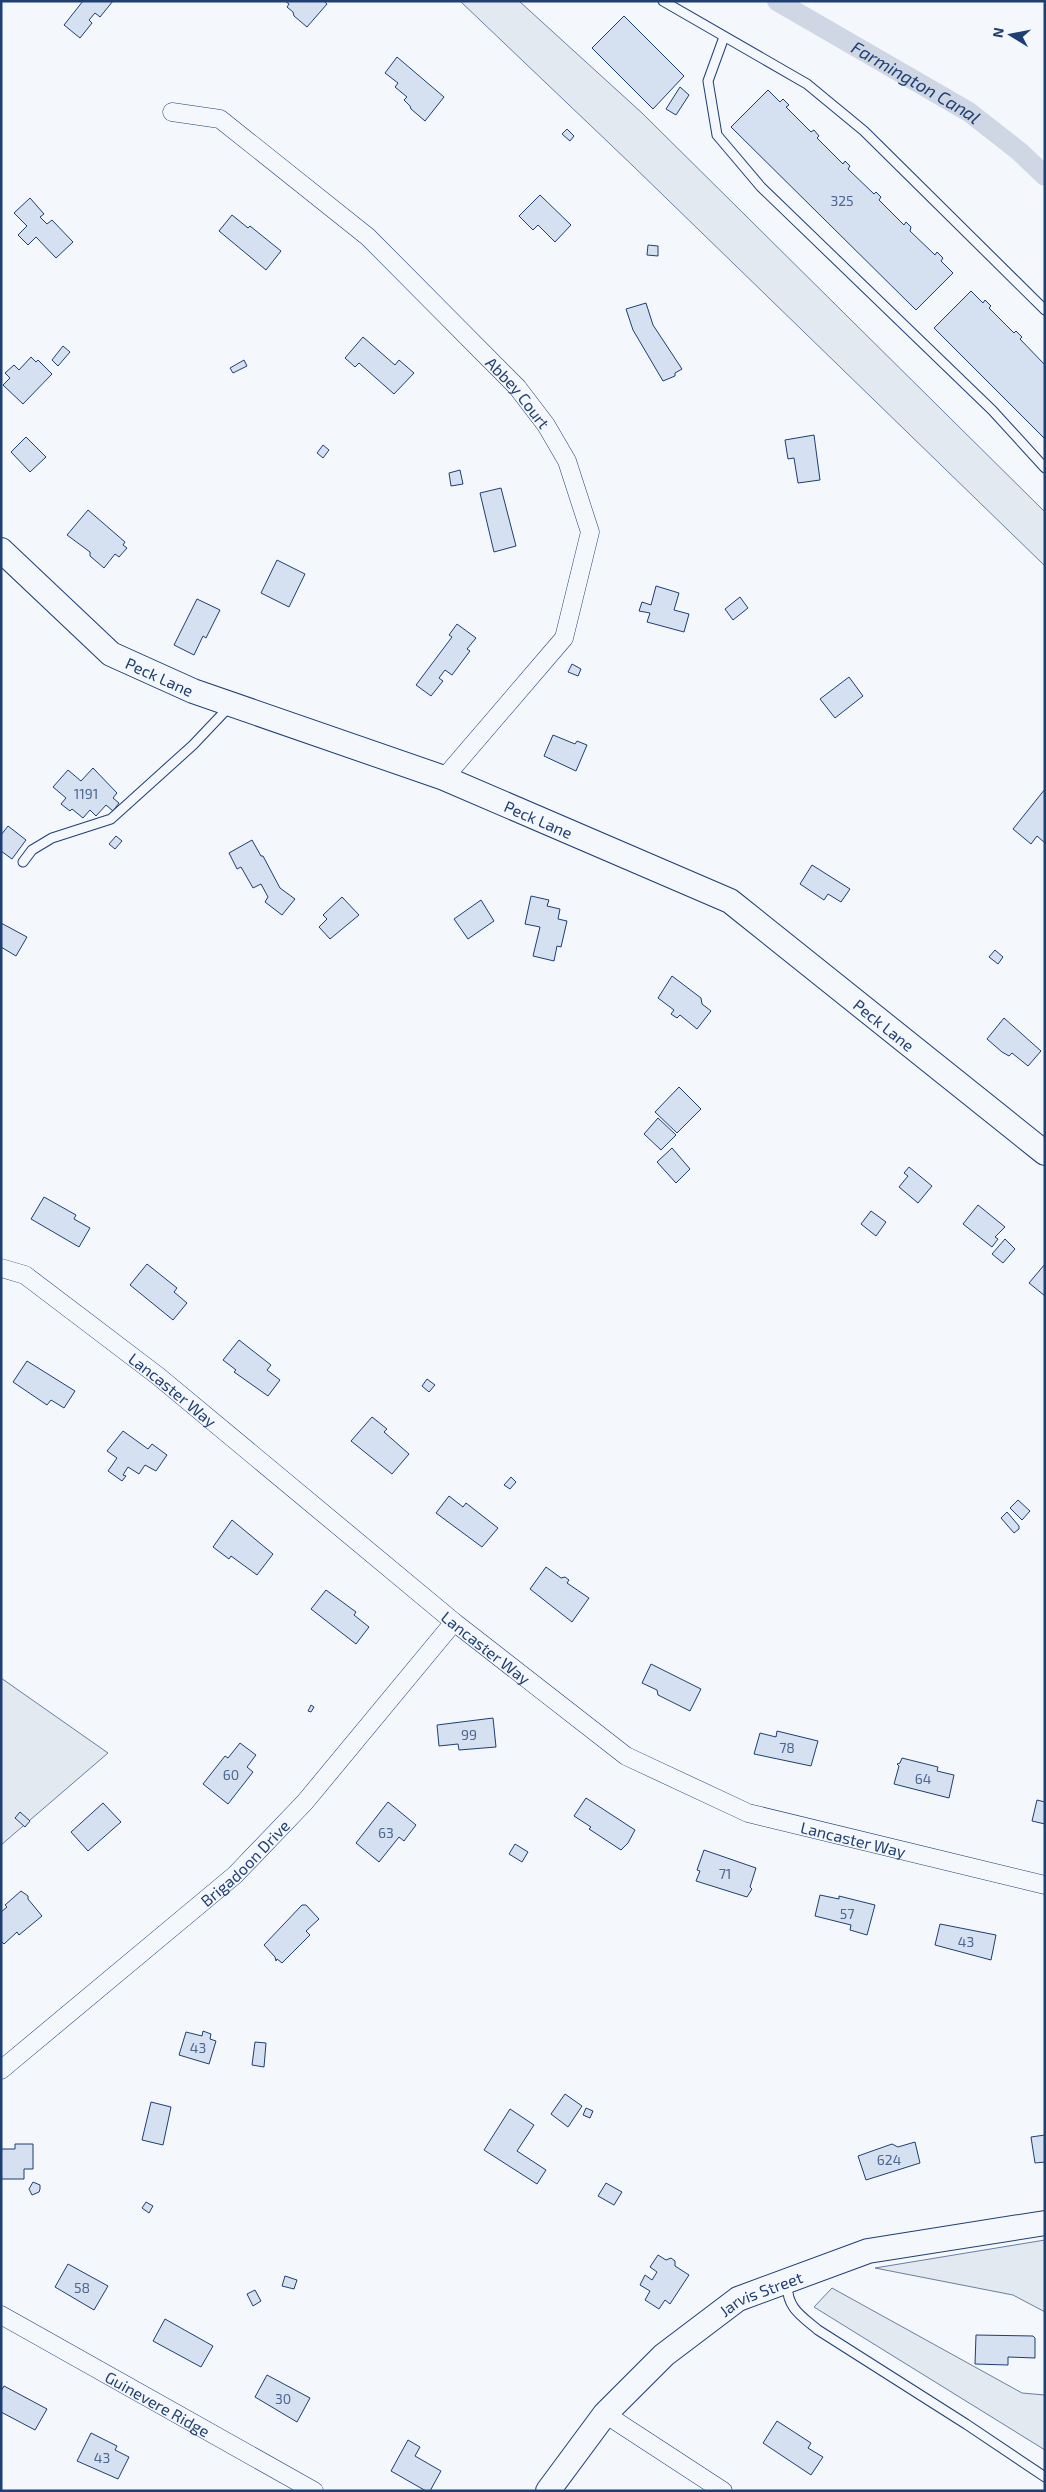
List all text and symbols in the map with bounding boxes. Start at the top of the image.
north arrow [986,10,1036,60]
text: N [988,26,1007,39]
water label: Farmington Canal [848,36,985,128]
house number: 325 [830,192,854,209]
street label: Abbey Court [483,352,554,432]
street label: Peck Lane [123,653,197,700]
house number: 1191 [74,785,98,802]
street label: Peck Lane [502,796,576,842]
street label: Peck Lane [850,994,919,1054]
street label: Lancaster Way [125,1348,221,1431]
street label: Lancaster Way [438,1607,535,1688]
house number: 99 [461,1726,477,1743]
house number: 78 [779,1739,795,1756]
house number: 60 [223,1766,239,1783]
house number: 64 [915,1770,931,1787]
street label: Brigadoon Drive [196,1815,293,1910]
street label: Lancaster Way [799,1817,908,1861]
house number: 63 [378,1824,394,1841]
house number: 71 [719,1865,731,1882]
house number: 57 [840,1905,854,1922]
house number: 43 [958,1933,974,1950]
house number: 43 [190,2039,206,2056]
house number: 624 [877,2151,901,2168]
street label: Jarvis Street [715,2267,805,2320]
house number: 58 [74,2279,90,2296]
street label: Guinevere Ridge [102,2366,213,2440]
house number: 30 [275,2390,291,2407]
house number: 43 [94,2449,110,2466]

